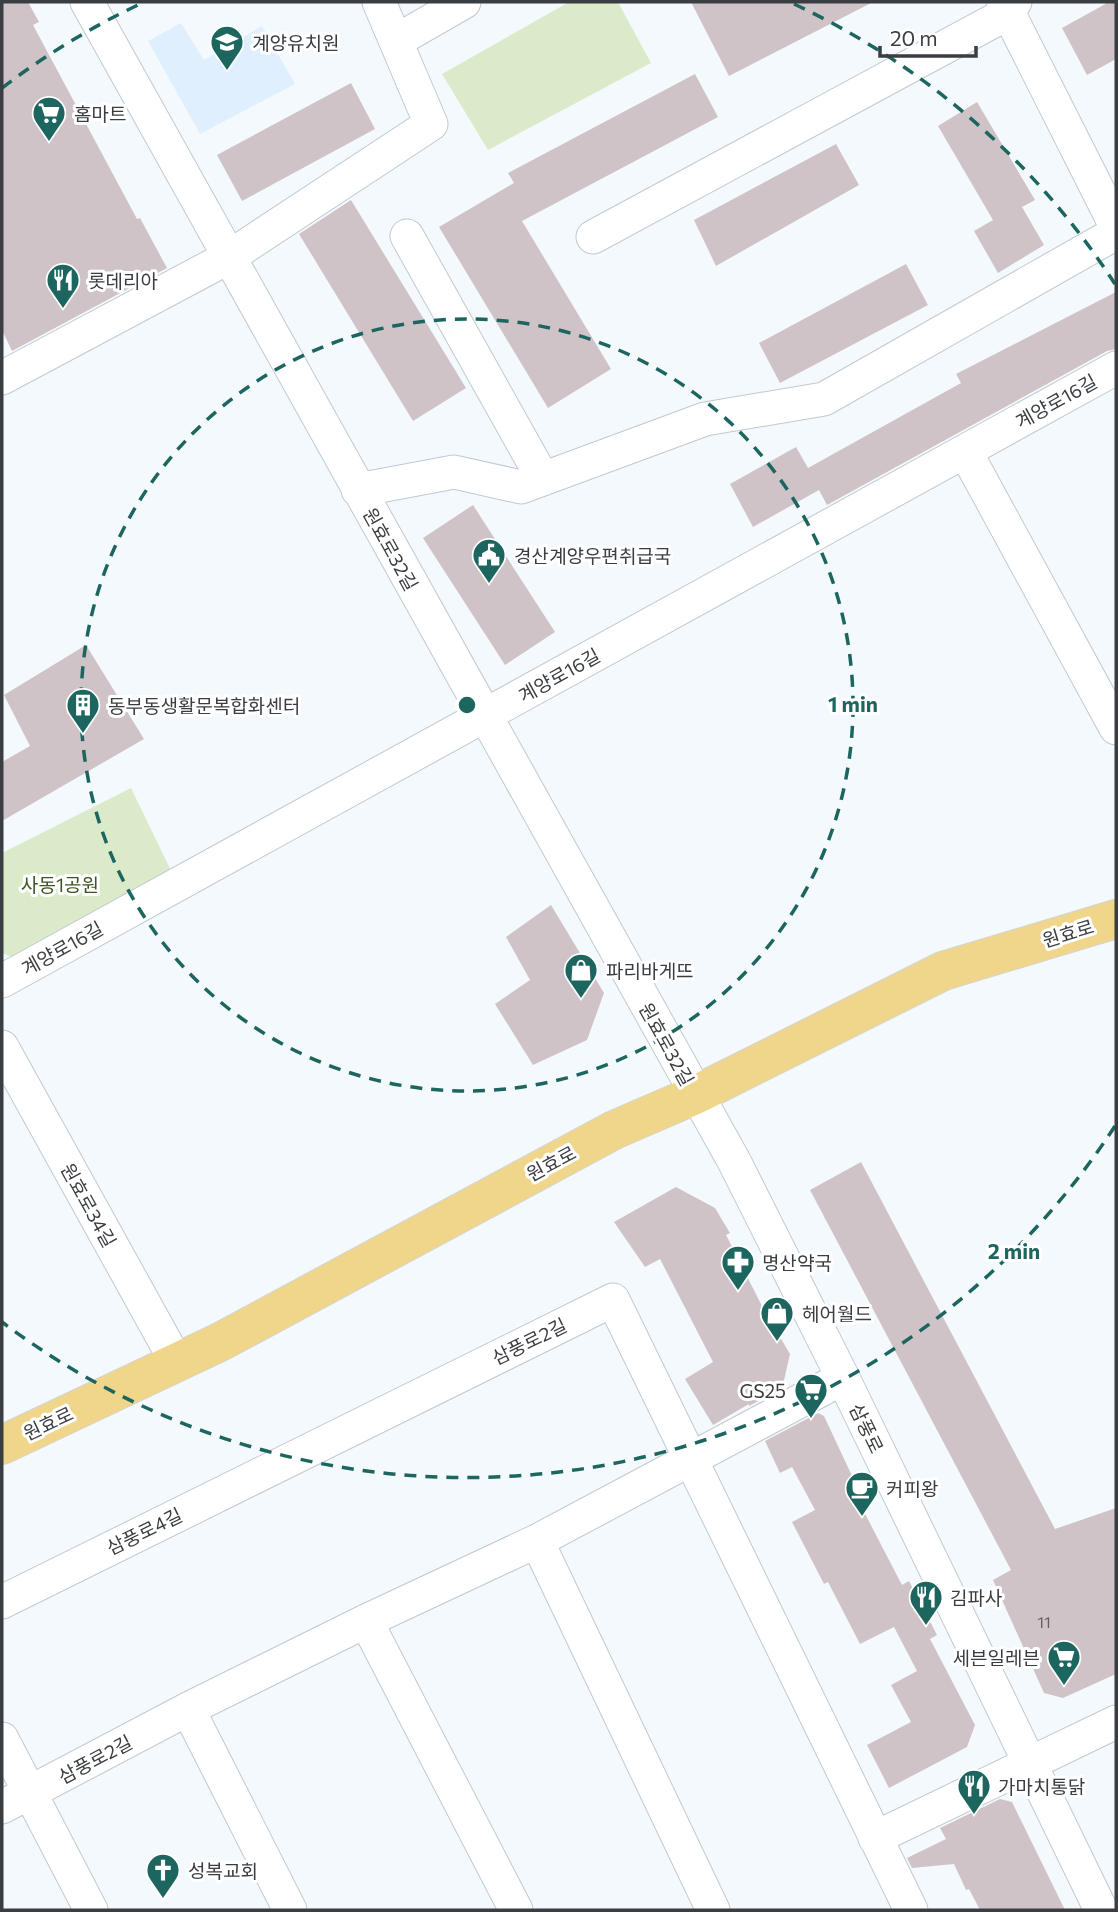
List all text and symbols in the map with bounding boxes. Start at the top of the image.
scale bar [880,14,976,58]
school or university icon: 계양유치원 [208,23,246,72]
text: 20 m [890,25,938,50]
place label: 계양유치원 [252,31,339,54]
supermarket icon: 홈마트 [30,94,68,143]
place label: 홈마트 [74,102,126,125]
restaurant icon: 롯데리아 [44,261,82,310]
place label: 롯데리아 [88,269,158,292]
street label: 계양로16길 [1011,369,1101,433]
street label: 원효로32길 [359,504,423,594]
public building icon: 경산계양우편취급국 [470,536,508,585]
place label: 경산계양우편취급국 [514,544,671,567]
street label: 계양로16길 [514,643,604,707]
building icon: 동부동생활문복합화센터 [64,686,102,735]
text: 1 min [828,691,878,716]
centre of rings [455,693,479,717]
place label: 동부동생활문복합화센터 [108,694,300,717]
park label: 사동1공원 [21,873,99,896]
street label: 원효로 [1040,914,1096,952]
street label: 계양로16길 [17,916,107,980]
shop icon: 파리바게뜨 [562,951,600,1000]
place label: 파리바게뜨 [606,959,693,982]
street label: 원효로32길 [635,999,699,1089]
street label: 원효로 [522,1141,580,1185]
street label: 원효로34길 [57,1159,121,1251]
text: 2 min [988,1238,1040,1263]
pharmacy icon: 명산약국 [719,1243,757,1292]
place label: 명산약국 [762,1251,832,1274]
shop icon: 헤어월드 [758,1294,796,1343]
place label: 헤어월드 [802,1302,872,1325]
street label: 삼풍로2길 [488,1313,570,1369]
supermarket icon: GS25 [792,1371,830,1420]
place label: GS25 [739,1379,786,1402]
street label: 삼풍로 [845,1399,889,1457]
street label: 원효로 [19,1401,77,1445]
cafe icon: 커피왕 [843,1469,881,1518]
place label: 커피왕 [886,1477,938,1500]
street label: 삼풍로4길 [102,1503,186,1559]
restaurant icon: 김파사 [907,1578,945,1627]
place label: 김파사 [950,1586,1002,1609]
house number: 11 [1037,1612,1051,1631]
supermarket icon: 세븐일레븐 [1045,1638,1083,1687]
place label: 세븐일레븐 [953,1646,1040,1669]
street label: 삼풍로2길 [54,1730,136,1788]
restaurant icon: 가마치통닭 [955,1767,993,1816]
place label: 가마치통닭 [998,1775,1085,1798]
church icon: 성복교회 [144,1851,182,1900]
place label: 성복교회 [188,1859,258,1882]

